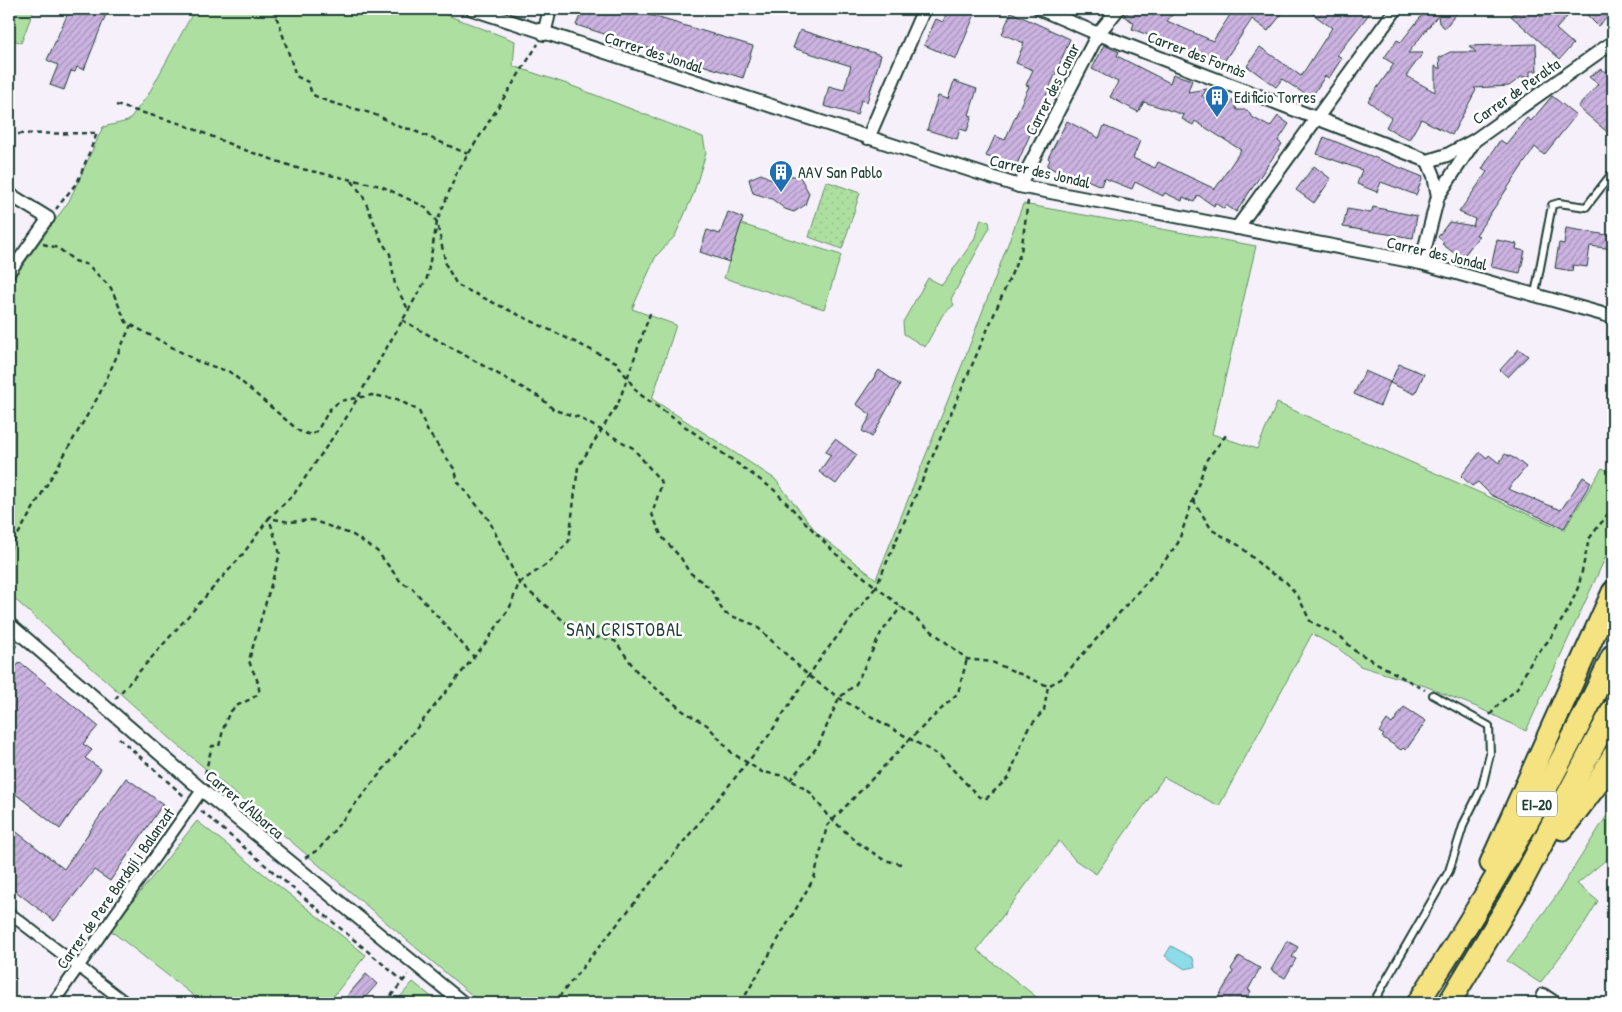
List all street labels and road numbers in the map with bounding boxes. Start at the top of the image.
street label: Carrer des Fornàs [1144,25,1250,83]
street label: Carrer des Jondal [602,26,707,79]
street label: Carrer des Canar [1019,39,1085,139]
street label: Carrer de Peralta [1468,53,1564,129]
street label: Carrer des Jondal [988,149,1093,193]
street label: Carrer des Jondal [1385,231,1490,275]
street label: Carrer d'Albarca [201,765,289,843]
road number: EI-20 [1517,792,1557,816]
street label: Carrer de Pere Bardají i Balanzat [51,803,179,973]

